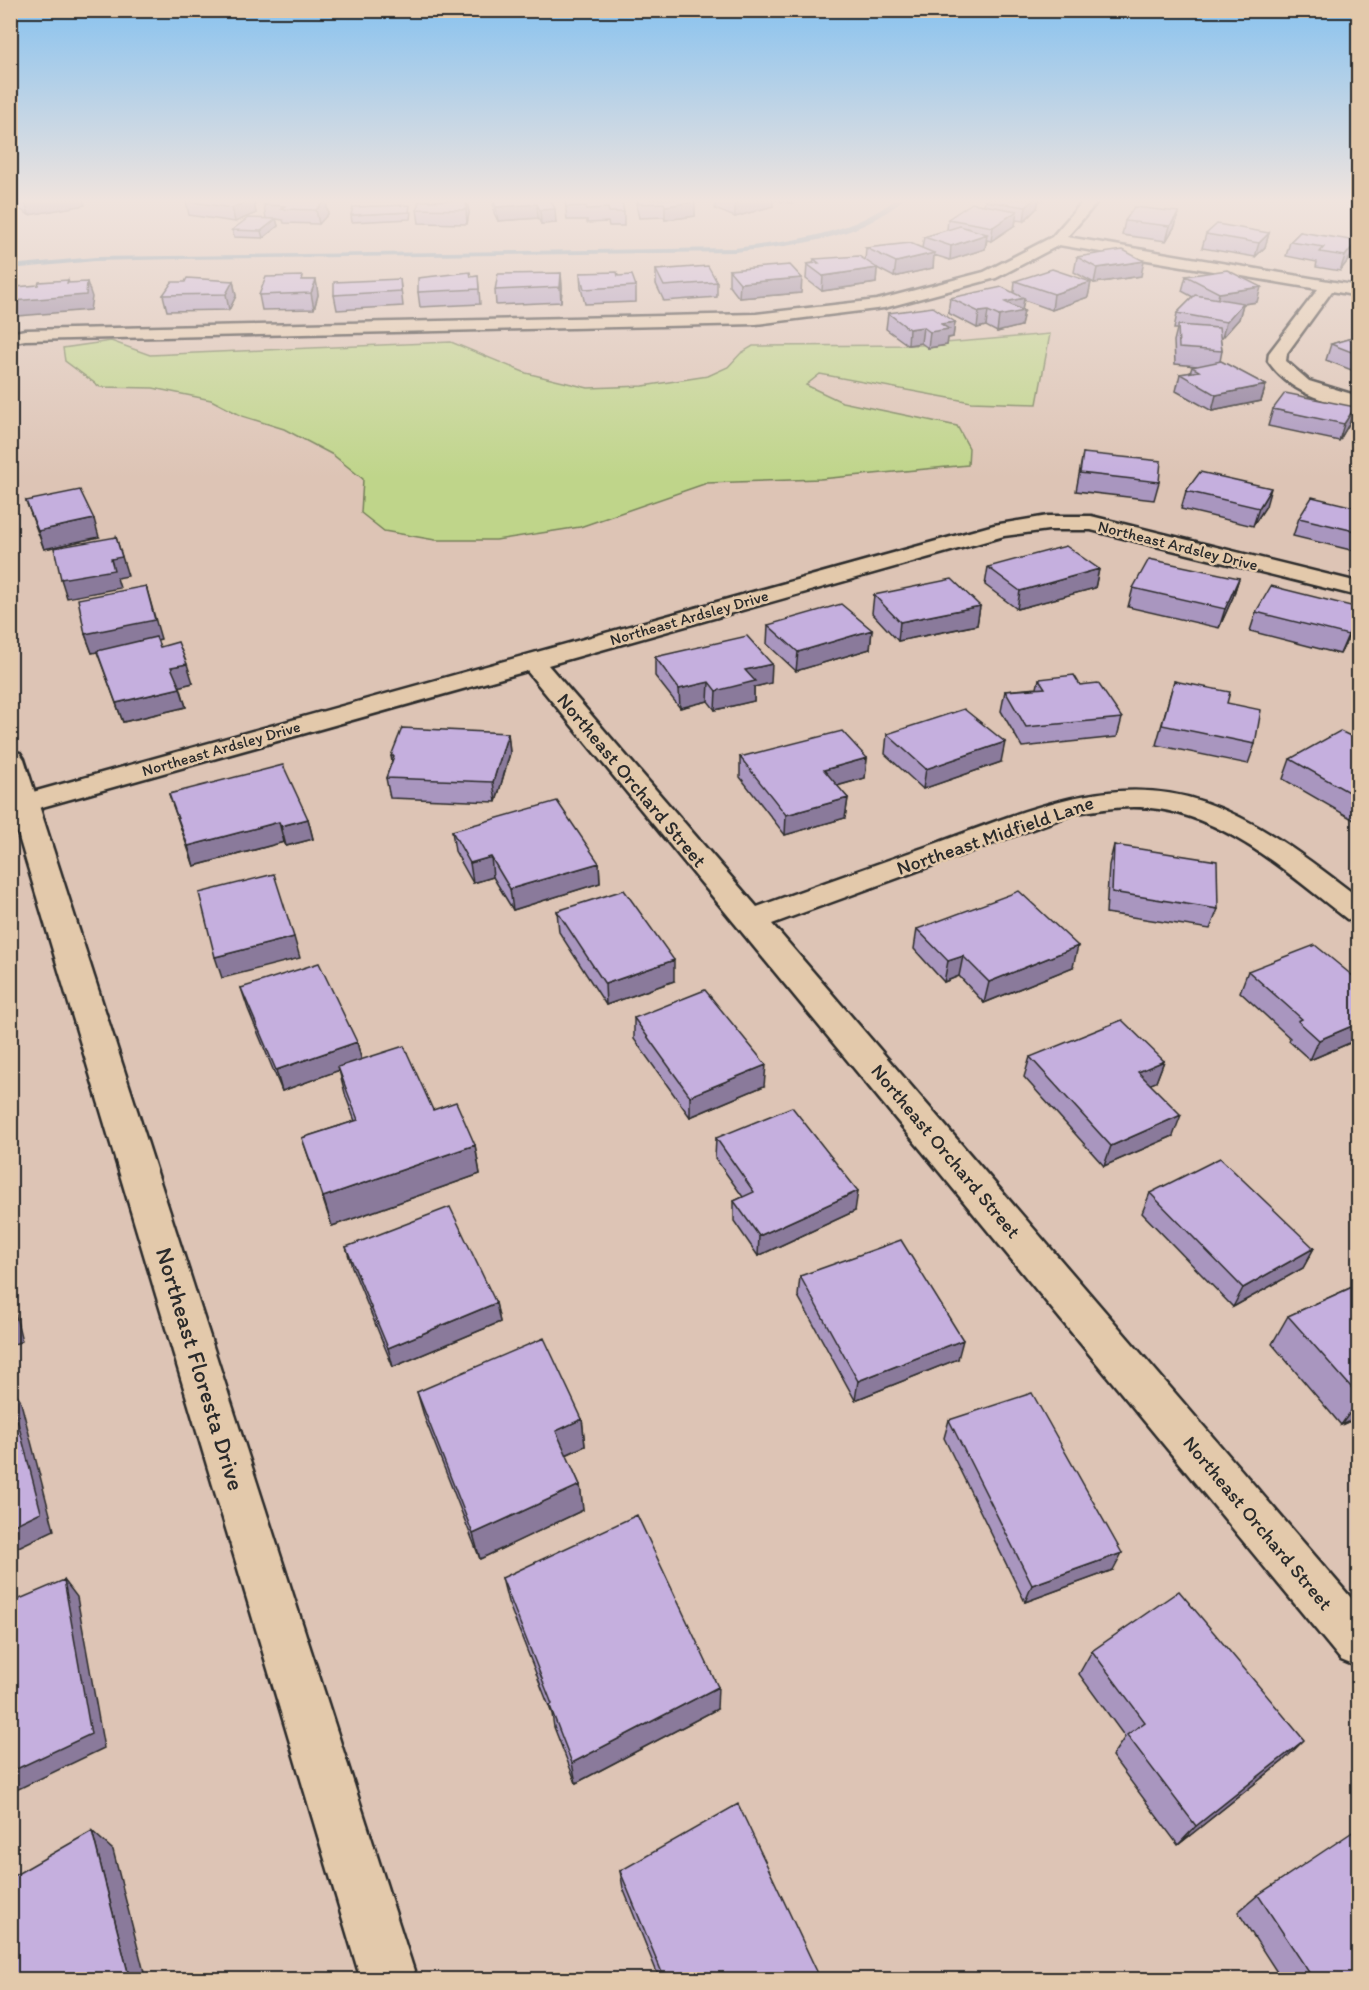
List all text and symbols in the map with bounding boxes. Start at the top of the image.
street label: Northeast Ardsley Drive [1096,516,1260,575]
street label: Northeast Ardsley Drive [608,586,771,649]
street label: Northeast Orchard Street [552,688,712,872]
street label: Northeast Ardsley Drive [140,717,303,780]
street label: Northeast Midfield Lane [893,790,1097,880]
street label: Northeast Orchard Street [866,1059,1026,1243]
street label: Northeast Floresta Drive [150,1244,251,1494]
street label: Northeast Orchard Street [1178,1431,1338,1615]

